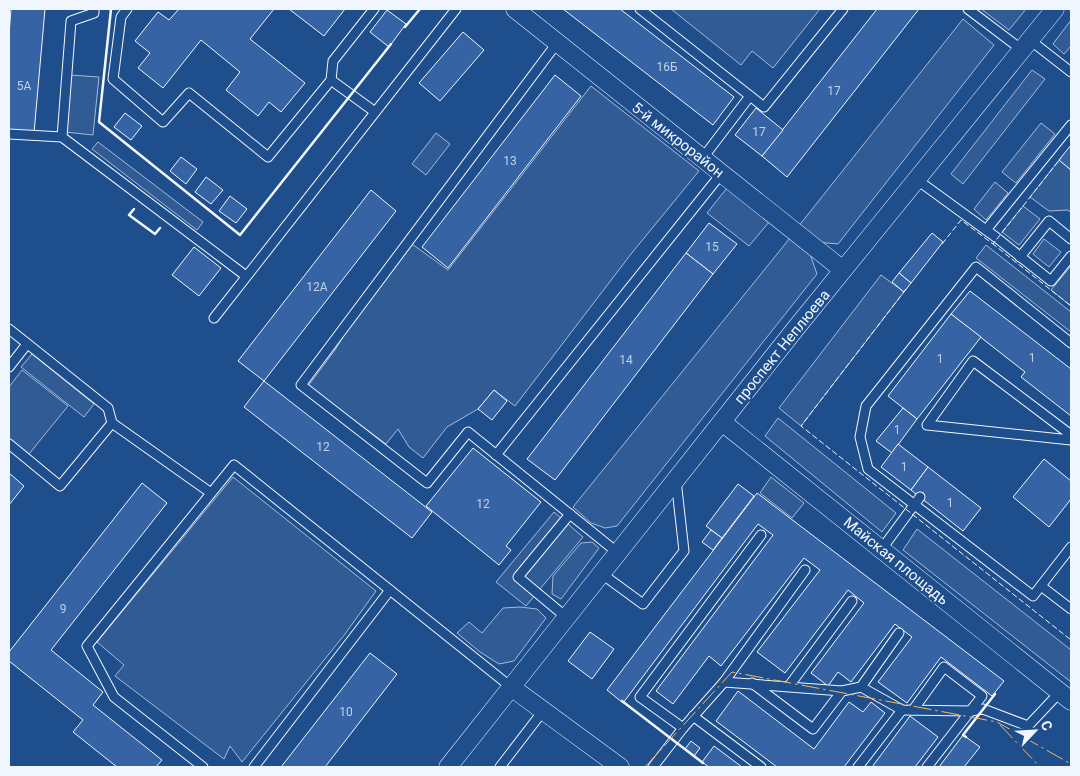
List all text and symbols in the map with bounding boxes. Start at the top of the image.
house number: 16Б [656,60,678,74]
house number: 5А [17,79,31,93]
house number: 17 [827,84,841,98]
street label: 5-й микрорайон [628,98,728,182]
house number: 17 [752,125,766,139]
house number: 13 [503,154,517,168]
house number: 15 [705,240,719,254]
house number: 12А [306,280,328,294]
street label: проспект Неплюева [730,286,834,408]
house number: 1 [1029,351,1035,365]
house number: 1 [937,352,943,366]
house number: 14 [619,353,633,367]
house number: 1 [894,423,900,437]
house number: 12 [316,440,330,454]
house number: 1 [901,460,907,474]
house number: 1 [947,496,953,510]
house number: 12 [476,497,490,511]
street label: Майская площадь [840,513,952,609]
house number: 9 [60,602,66,616]
house number: 10 [339,705,353,719]
north arrow [1010,706,1060,756]
text: С [1038,718,1056,733]

